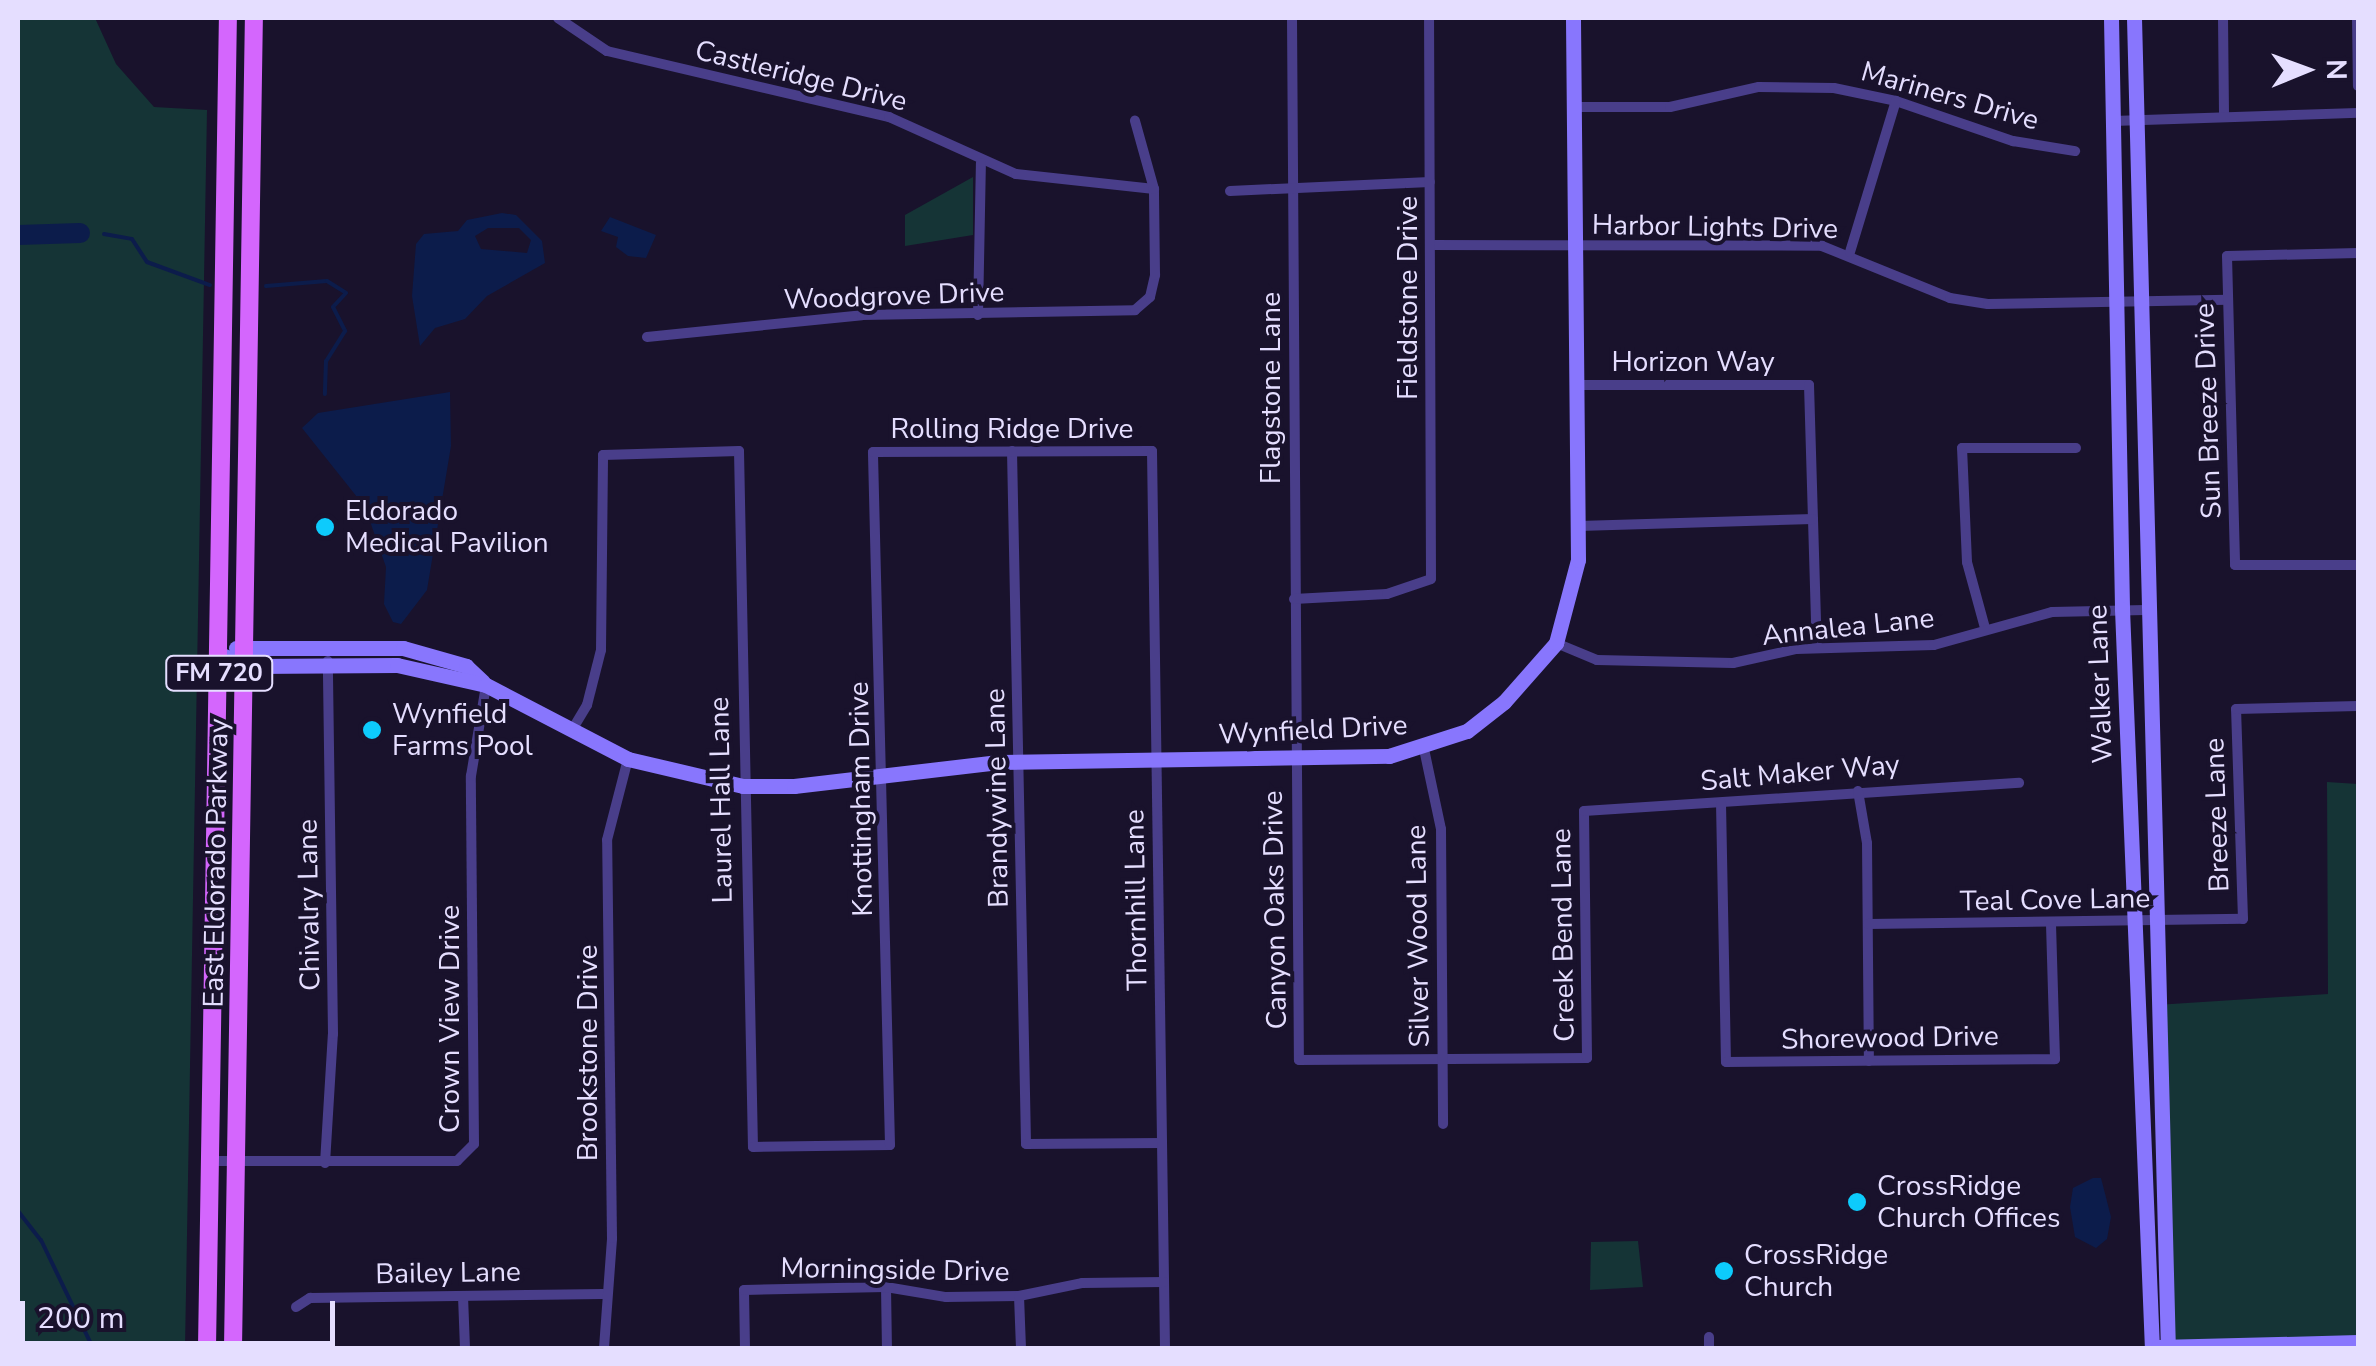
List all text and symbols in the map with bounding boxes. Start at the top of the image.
north arrow [2256,20,2356,120]
street label: Castleridge Drive [692,33,910,119]
street label: Mariners Drive [1857,55,2043,137]
text: N [2317,59,2355,80]
street label: Fieldstone Drive [1391,196,1425,400]
street label: Harbor Lights Drive [1592,208,1838,246]
street label: Woodgrove Drive [783,275,1005,317]
street label: Flagstone Lane [1254,292,1288,484]
street label: Sun Breeze Drive [2187,303,2229,519]
street label: Horizon Way [1611,345,1775,379]
street label: Rolling Ridge Drive [890,412,1134,446]
place label: Eldorado Medical Pavilion [345,494,549,560]
marker: Eldorado Medical Pavilion [314,516,336,538]
street label: Annalea Lane [1760,601,1936,653]
street label: Walker Lane [2080,604,2120,764]
road number: FM 720 [164,653,274,693]
street label: Knottingham Drive [842,681,880,917]
street label: Brandywine Lane [978,688,1016,908]
street label: Laurel Hall Lane [702,696,740,904]
place label: Wynfield Farms Pool [392,697,533,763]
street label: Wynfield Drive [1218,708,1408,752]
street label: East Eldorado Parkway [197,718,235,1008]
marker: Wynfield Farms Pool [361,719,383,741]
street label: Breeze Lane [2198,737,2236,893]
street label: Salt Maker Way [1699,748,1901,798]
street label: Canyon Oaks Drive [1256,790,1294,1030]
street label: Thornhill Lane [1118,809,1154,991]
street label: Chivalry Lane [291,819,327,991]
street label: Silver Wood Lane [1399,824,1437,1048]
street label: Creek Bend Lane [1544,828,1582,1042]
street label: Teal Cove Lane [1960,882,2150,918]
street label: Crown View Drive [433,905,467,1133]
street label: Brookstone Drive [571,945,605,1161]
street label: Shorewood Drive [1781,1019,1999,1057]
place label: CrossRidge Church Offices [1877,1169,2060,1235]
marker: CrossRidge Church Offices [1846,1191,1868,1213]
place label: CrossRidge Church [1744,1238,1888,1304]
street label: Morningside Drive [780,1251,1010,1289]
street label: Bailey Lane [375,1255,521,1291]
marker: CrossRidge Church [1713,1260,1735,1282]
scale bar [25,1281,340,1343]
text: 200 m [37,1298,124,1339]

